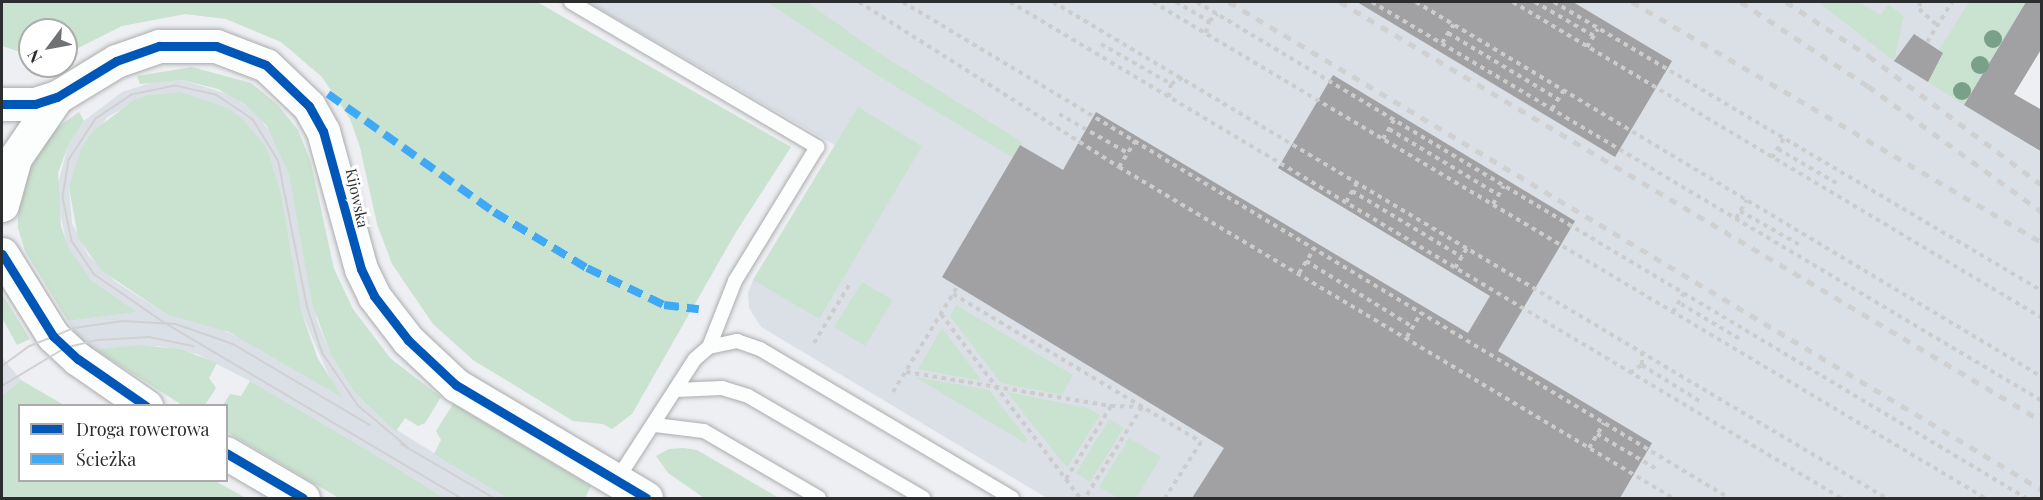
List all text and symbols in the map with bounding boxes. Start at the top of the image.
north arrow [18,18,78,78]
text: N [22,46,46,67]
street label: Kijowska [342,167,372,229]
legend [18,404,228,482]
text: Droga rowerowa [76,417,209,441]
text: Ścieżka [76,447,136,471]

